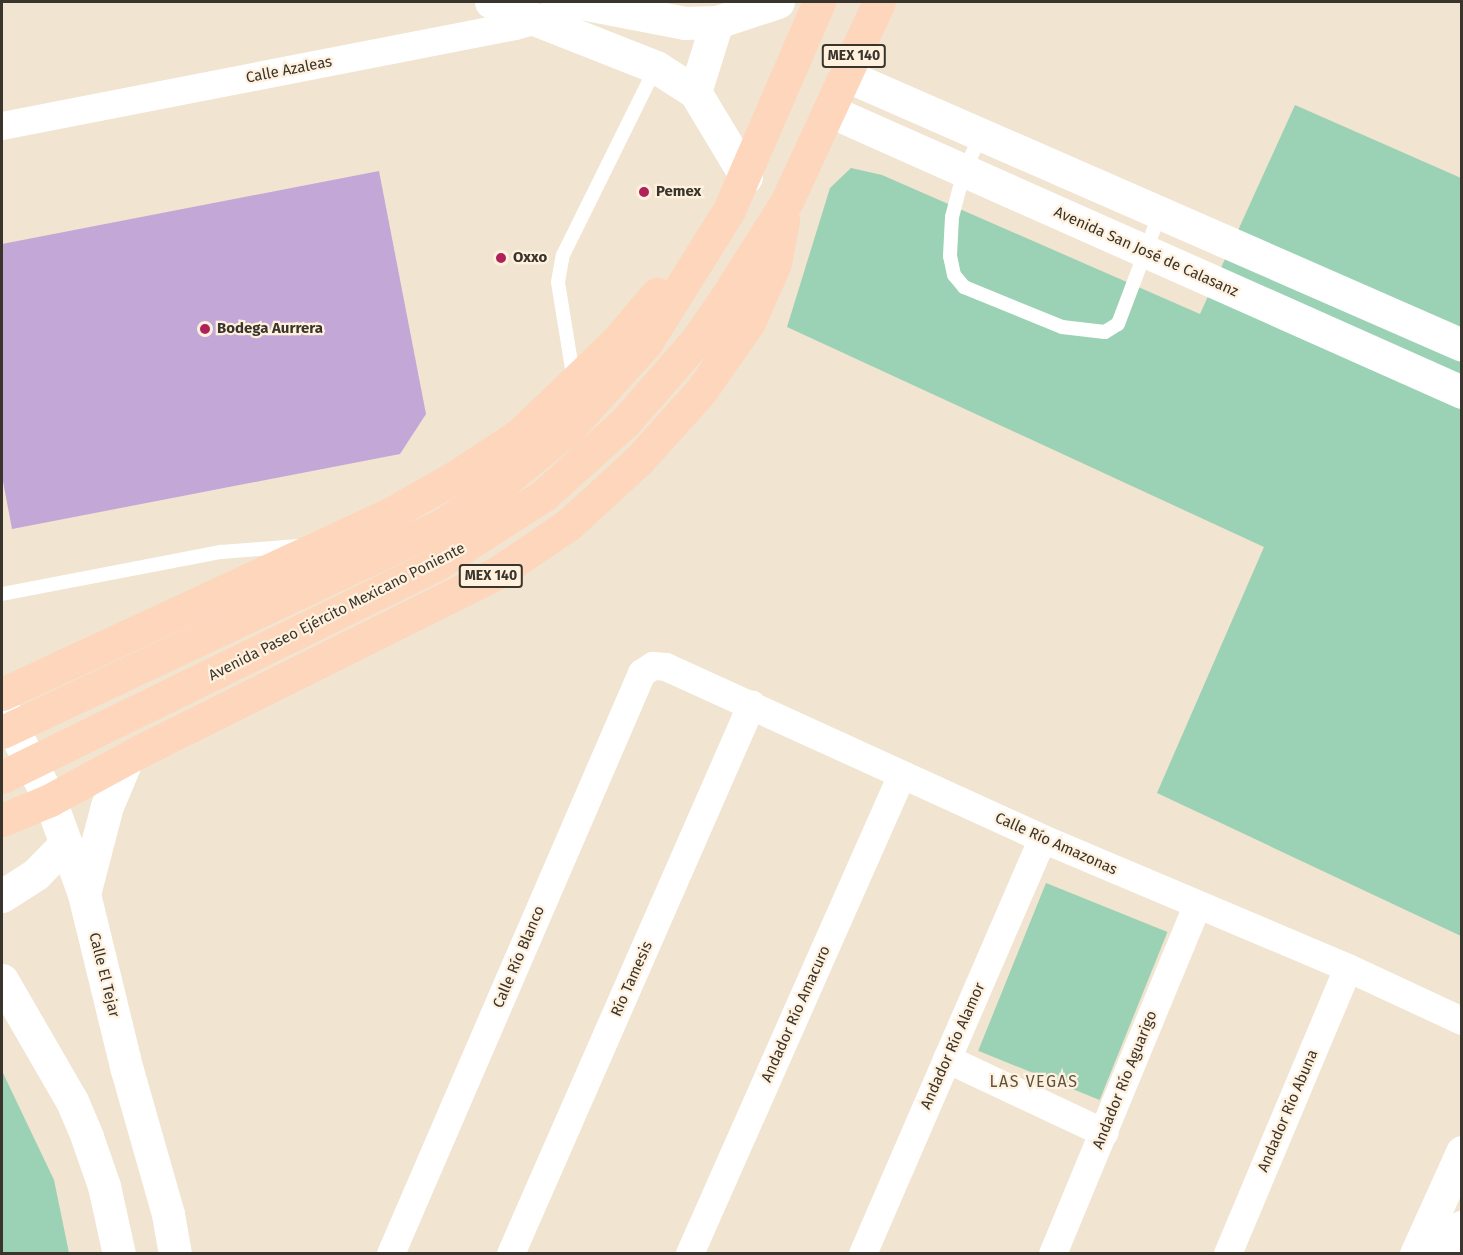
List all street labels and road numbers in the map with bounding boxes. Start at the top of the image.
road number: MEX 140 [821,45,887,67]
street label: Calle Azaleas [244,53,334,87]
street label: Avenida San José de Calasanz [1051,203,1241,301]
street label: Avenida Paseo Ejército Mexicano Poniente [206,539,468,685]
road number: MEX 140 [458,565,524,587]
street label: Calle Río Amazonas [992,809,1120,879]
street label: Calle Río Blanco [489,903,549,1011]
street label: Calle El Tejar [85,931,123,1019]
street label: Río Tamesis [607,939,657,1019]
street label: Andador Río Amacuro [758,943,834,1085]
street label: Andador Río Alamor [917,980,989,1112]
street label: Andador Río Aguarigo [1089,1008,1161,1152]
street label: Andador Río Abuna [1254,1047,1322,1175]

